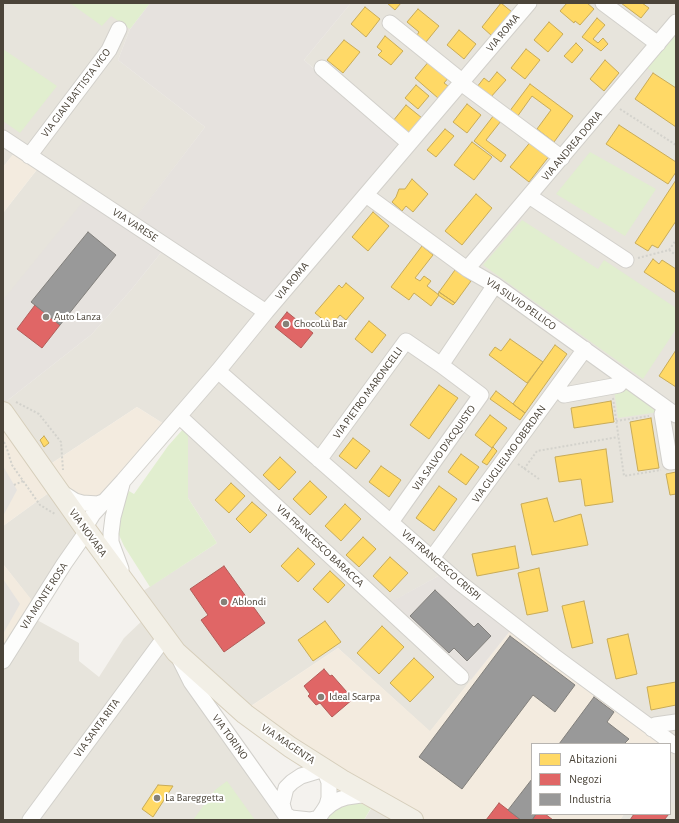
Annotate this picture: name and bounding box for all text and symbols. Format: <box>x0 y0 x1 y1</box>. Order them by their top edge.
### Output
street label: VIA ROMA <box>483 11 523 55</box>
street label: VIA GIAN BATTISTA VICO <box>38 46 114 140</box>
street label: VIA ANDREA DORIA <box>539 108 605 184</box>
street label: VIA VARESE <box>110 205 160 245</box>
street label: VIA ROMA <box>272 259 312 303</box>
street label: VIA SILVIO PELLICO <box>483 275 559 333</box>
place label: Auto Lanza <box>54 310 101 324</box>
marker: Auto Lanza <box>41 312 51 322</box>
place label: ChocoLù Bar <box>294 317 347 331</box>
marker: ChocoLù Bar <box>281 319 291 329</box>
street label: VIA PIETRO MARONCELLI <box>330 345 406 441</box>
street label: VIA SALVO D'ACQUISTO <box>409 403 479 493</box>
street label: VIA GUGLIELMO OBERDAN <box>469 403 549 505</box>
street label: VIA FRANCESCO BARACCA <box>273 502 367 590</box>
street label: VIA NOVARA <box>66 506 110 560</box>
street label: VIA FRANCESCO CRISPI <box>398 527 484 603</box>
street label: VIA MONTE ROSA <box>17 560 71 632</box>
place label: Ablondi <box>232 595 266 609</box>
marker: Ablondi <box>219 597 229 607</box>
place label: Ideal Scarpa <box>329 690 380 704</box>
marker: Ideal Scarpa <box>316 692 326 702</box>
street label: VIA SANTA RITA <box>71 696 123 760</box>
street label: VIA TORINO <box>209 712 251 762</box>
street label: VIA MAGENTA <box>258 721 318 767</box>
legend <box>531 743 671 815</box>
text: Abitazioni <box>569 753 617 765</box>
text: Negozi <box>569 773 602 785</box>
place label: La Bareggetta <box>165 791 224 805</box>
marker: La Bareggetta <box>152 793 162 803</box>
text: Industria <box>569 793 611 805</box>

